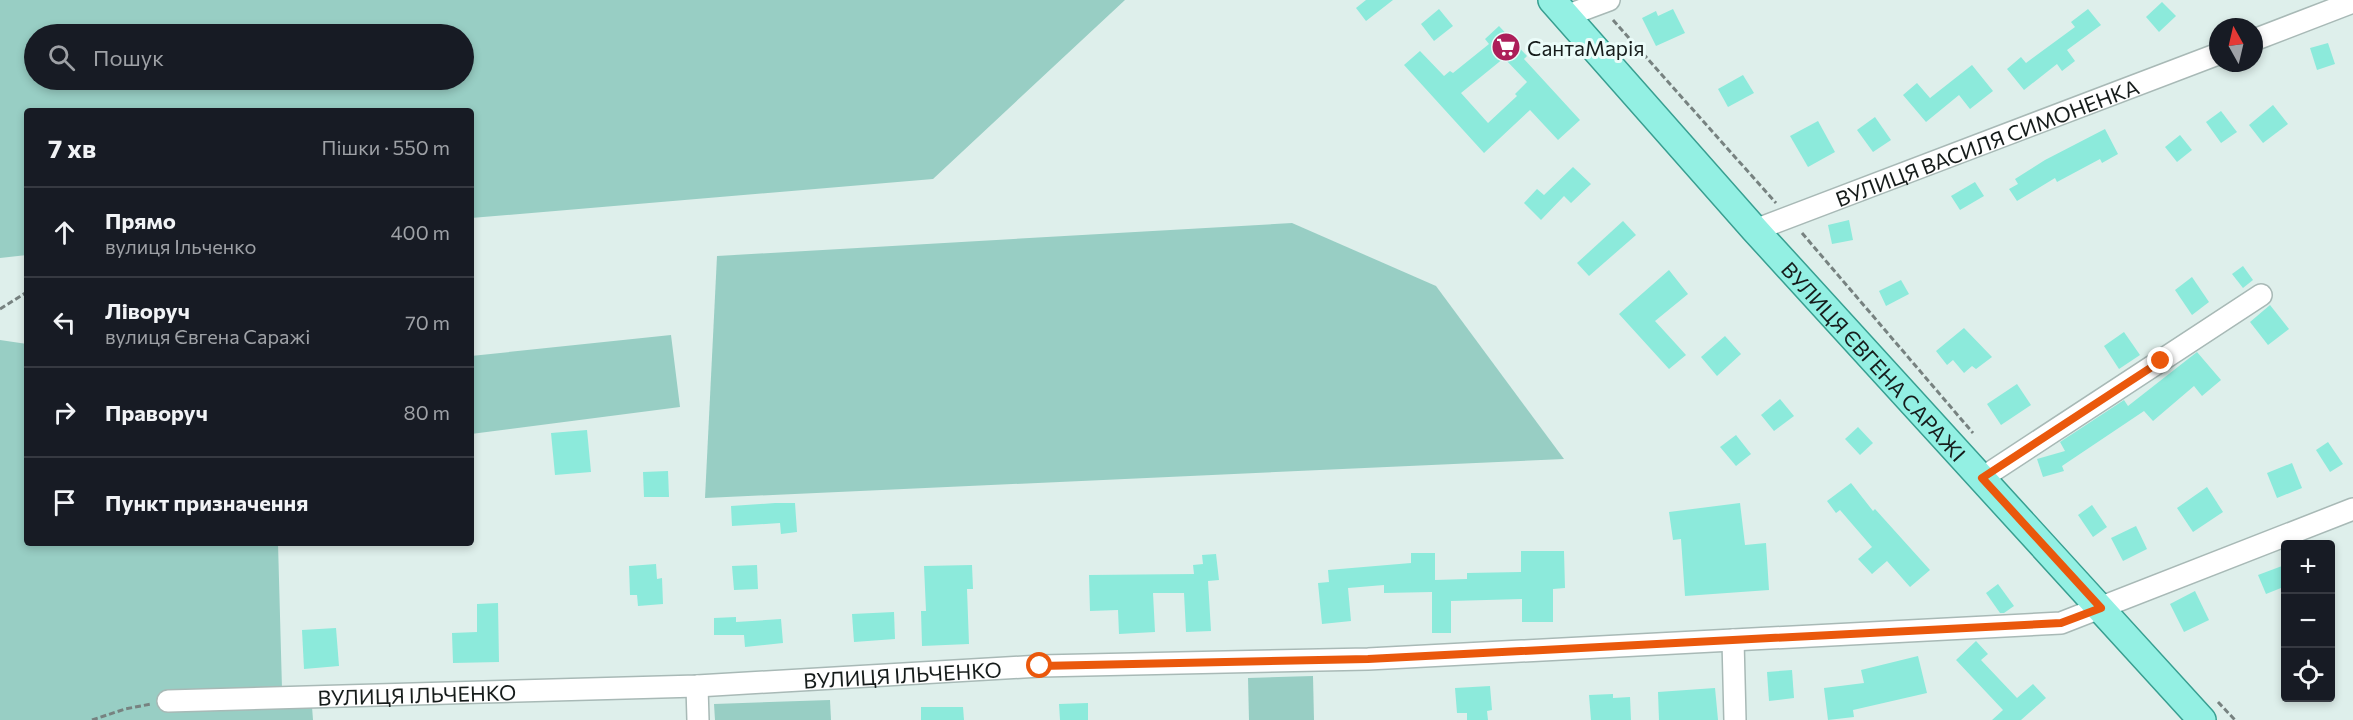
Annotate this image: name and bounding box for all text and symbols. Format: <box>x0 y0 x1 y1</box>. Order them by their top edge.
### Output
north arrow <box>2209 18 2263 72</box>
search box <box>24 24 474 90</box>
supermarket icon: СантаМарія <box>1490 31 1522 63</box>
place label: СантаМарія <box>1527 35 1645 60</box>
icon: search <box>45 41 78 74</box>
text: Пошук <box>93 44 164 71</box>
street label: ВУЛИЦЯ ВАСИЛЯ СИМОНЕНКА <box>1832 73 2142 211</box>
text: 7 хв <box>48 132 96 163</box>
text: Пішки · 550 m <box>321 135 450 159</box>
text: Прямо <box>105 207 176 234</box>
icon: ahead <box>48 216 81 249</box>
text: 400 m <box>391 220 450 244</box>
text: вулиця Ільченко <box>105 234 256 258</box>
street label: ВУЛИЦЯ ЄВГЕНА САРАЖІ <box>1777 256 1972 466</box>
text: Ліворуч <box>105 297 190 324</box>
icon: left <box>48 306 81 339</box>
text: 70 m <box>405 310 450 334</box>
text: вулиця Євгена Саражі <box>105 324 310 348</box>
route end <box>2147 347 2173 373</box>
icon: right <box>48 396 81 429</box>
text: Праворуч <box>105 399 208 426</box>
text: 80 m <box>404 400 450 424</box>
icon: arrive <box>48 486 81 519</box>
text: Пункт призначення <box>105 489 308 516</box>
map controls <box>2281 540 2335 702</box>
button: + <box>2281 540 2335 594</box>
button: − <box>2281 594 2335 648</box>
button: locate <box>2281 648 2335 702</box>
route start <box>1026 652 1052 678</box>
street label: ВУЛИЦЯ ІЛЬЧЕНКО <box>802 656 1002 692</box>
street label: ВУЛИЦЯ ІЛЬЧЕНКО <box>317 679 517 709</box>

